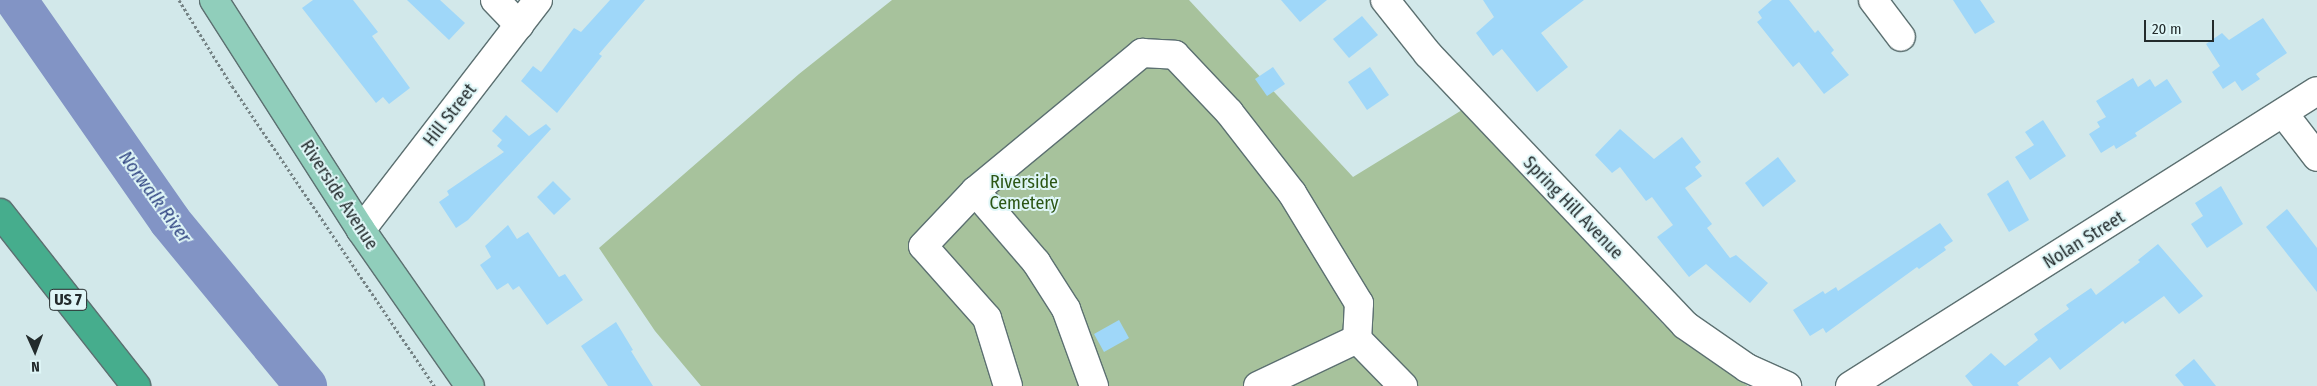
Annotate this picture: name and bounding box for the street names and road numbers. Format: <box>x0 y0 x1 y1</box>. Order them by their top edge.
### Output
street label: Hill Street <box>419 79 481 151</box>
street label: Riverside Avenue <box>296 136 382 254</box>
street label: Spring Hill Avenue <box>1518 152 1628 264</box>
street label: Nolan Street <box>2039 207 2129 273</box>
road number: US 7 <box>48 286 88 314</box>

